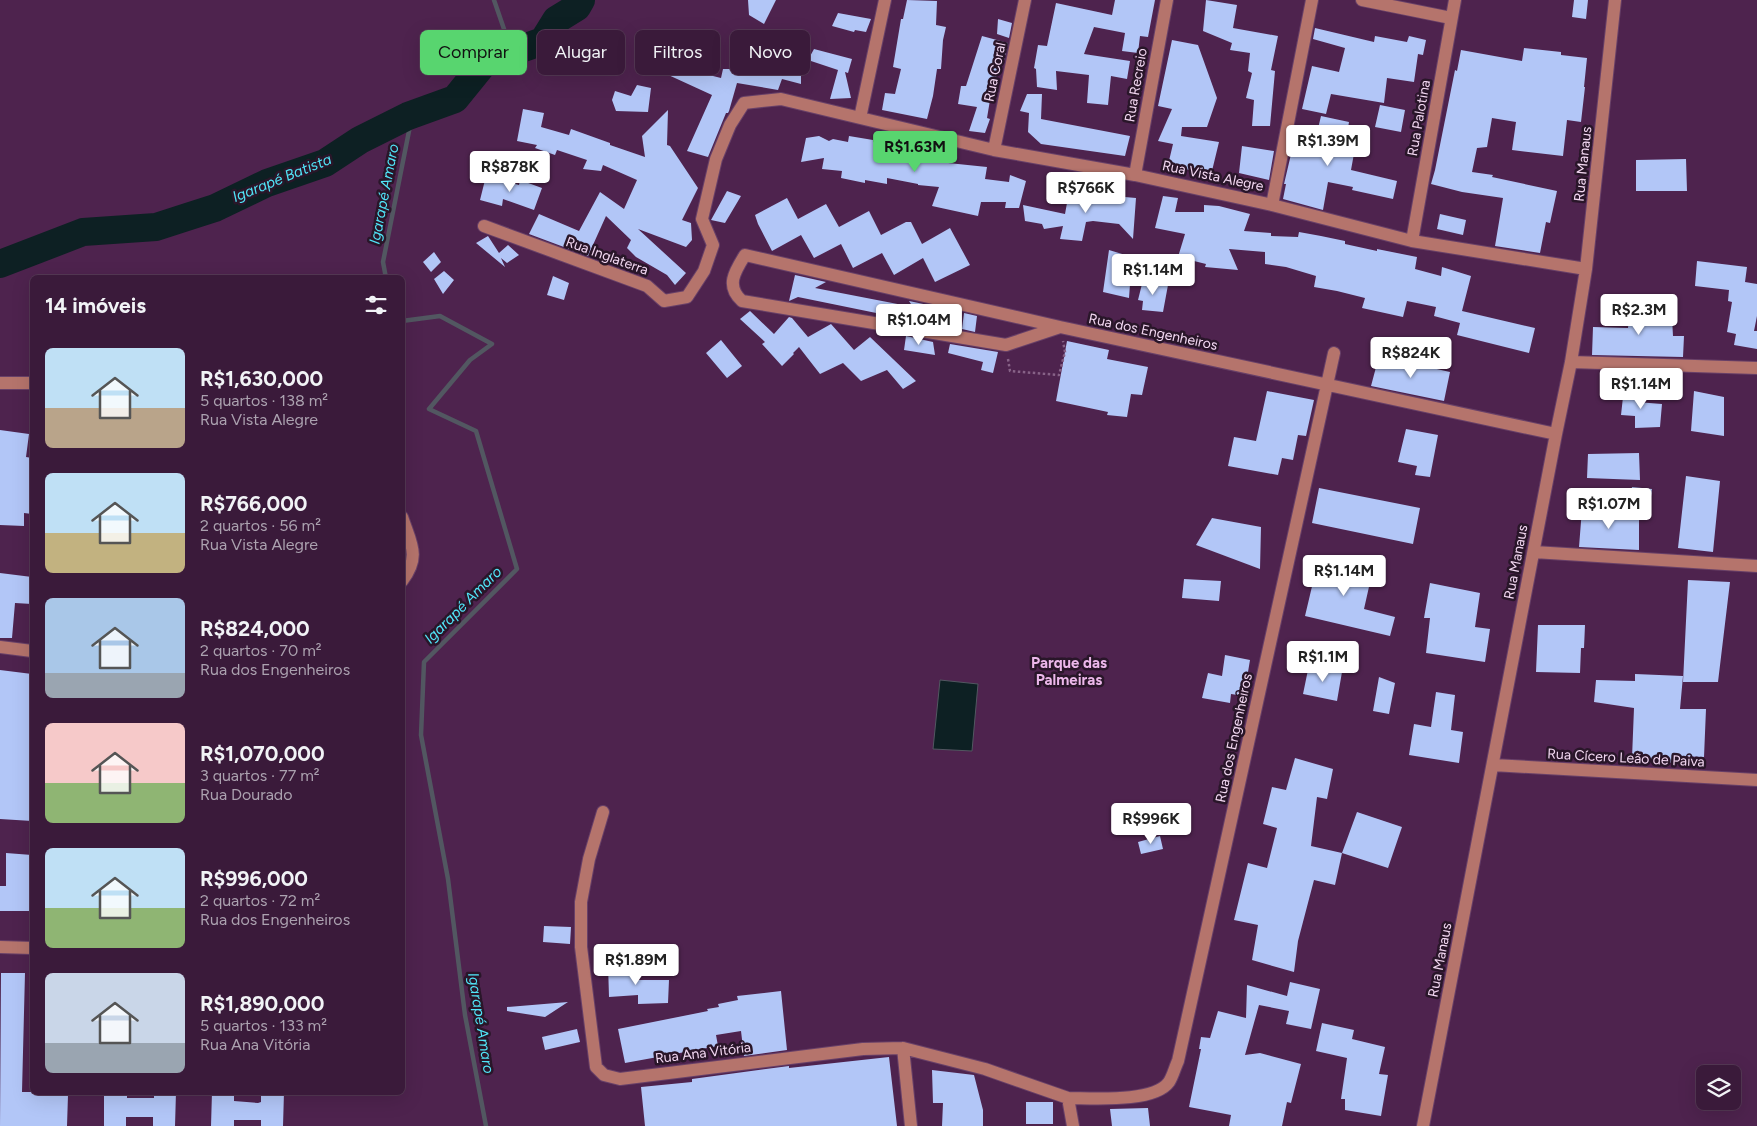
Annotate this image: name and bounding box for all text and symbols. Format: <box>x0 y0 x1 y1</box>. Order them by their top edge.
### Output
chip: Comprar <box>420 30 527 75</box>
chip: Alugar <box>537 30 625 75</box>
chip: Filtros <box>635 30 720 75</box>
chip: Novo <box>730 30 810 75</box>
street label: Rua Coral <box>980 41 1010 103</box>
street label: Rua Recreio <box>1121 47 1151 123</box>
street label: Rua Palotina <box>1404 79 1434 157</box>
pin: R$1.39M <box>1282 124 1374 167</box>
street label: Rua Manaus <box>1571 126 1595 202</box>
pin: R$1.63M <box>869 130 961 173</box>
text: R$1.39M <box>1297 131 1359 150</box>
text: R$1.63M <box>884 137 946 156</box>
water label: Igarapé Amaro <box>365 142 403 246</box>
water label: Igarapé Batista <box>230 150 334 206</box>
pin: R$878K <box>469 150 551 193</box>
text: R$878K <box>481 157 539 176</box>
street label: Rua Vista Alegre <box>1161 157 1266 195</box>
pin: R$766K <box>1045 172 1127 214</box>
text: R$766K <box>1057 178 1115 197</box>
street label: Rua Inglaterra <box>563 233 651 279</box>
pin: R$1.14M <box>1107 254 1199 296</box>
text: R$1.14M <box>1123 260 1183 279</box>
icon: filters <box>362 291 390 319</box>
text: 14 imóveis <box>45 293 146 318</box>
pin: R$2.3M <box>1598 294 1680 336</box>
text: R$2.3M <box>1611 300 1667 319</box>
pin: R$1.04M <box>873 304 965 346</box>
text: R$1.04M <box>887 310 951 329</box>
street label: Rua dos Engenheiros <box>1087 310 1219 354</box>
pin: R$824K <box>1370 336 1452 379</box>
text: R$824K <box>1381 343 1441 362</box>
text: R$1,630,000 <box>200 366 323 391</box>
icon: home <box>85 368 145 428</box>
pin: R$1.14M <box>1595 368 1687 410</box>
text: R$1.14M <box>1611 374 1671 393</box>
text: 5 quartos · 138 m² <box>200 391 328 410</box>
text: Rua Vista Alegre <box>200 410 318 429</box>
pin: R$1.07M <box>1563 488 1655 530</box>
text: R$766,000 <box>200 491 307 516</box>
icon: home <box>85 493 145 553</box>
text: R$1.07M <box>1578 494 1640 513</box>
text: 2 quartos · 56 m² <box>200 516 321 535</box>
street label: Rua Manaus <box>1500 523 1532 601</box>
text: Rua Vista Alegre <box>200 535 318 554</box>
pin: R$1.14M <box>1298 554 1390 597</box>
text: R$1.14M <box>1314 561 1374 580</box>
water label: Igarapé Amaro <box>421 562 506 647</box>
text: R$824,000 <box>200 616 310 641</box>
icon: home <box>85 618 145 678</box>
pin: R$1.1M <box>1282 640 1364 683</box>
text: 2 quartos · 70 m² <box>200 641 322 660</box>
text: R$1.1M <box>1298 647 1348 666</box>
district label: Parque das Palmeiras <box>1031 654 1107 689</box>
text: Rua dos Engenheiros <box>200 660 350 679</box>
street label: Rua dos Engenheiros <box>1212 672 1256 804</box>
text: R$1,070,000 <box>200 741 325 766</box>
icon: home <box>85 743 145 803</box>
street label: Rua Cícero Leão de Paiva <box>1547 745 1705 771</box>
text: 3 quartos · 77 m² <box>200 766 320 785</box>
text: Rua Dourado <box>200 785 293 804</box>
pin: R$996K <box>1110 802 1192 845</box>
text: R$996K <box>1122 809 1180 828</box>
text: R$996,000 <box>200 866 308 891</box>
icon: home <box>85 868 145 928</box>
text: 2 quartos · 72 m² <box>200 891 320 910</box>
text: Rua dos Engenheiros <box>200 910 350 929</box>
street label: Rua Manaus <box>1424 921 1456 999</box>
pin: R$1.89M <box>590 944 682 986</box>
text: R$1.89M <box>605 950 667 969</box>
water label: Igarapé Amaro <box>464 971 498 1075</box>
text: R$1,890,000 <box>200 991 324 1016</box>
icon: home <box>85 993 145 1053</box>
text: 5 quartos · 133 m² <box>200 1016 327 1035</box>
text: Rua Ana Vitória <box>200 1035 310 1054</box>
street label: Rua Ana Vitória <box>654 1039 752 1067</box>
map controls <box>1696 1065 1741 1110</box>
button: layers <box>1696 1065 1741 1110</box>

